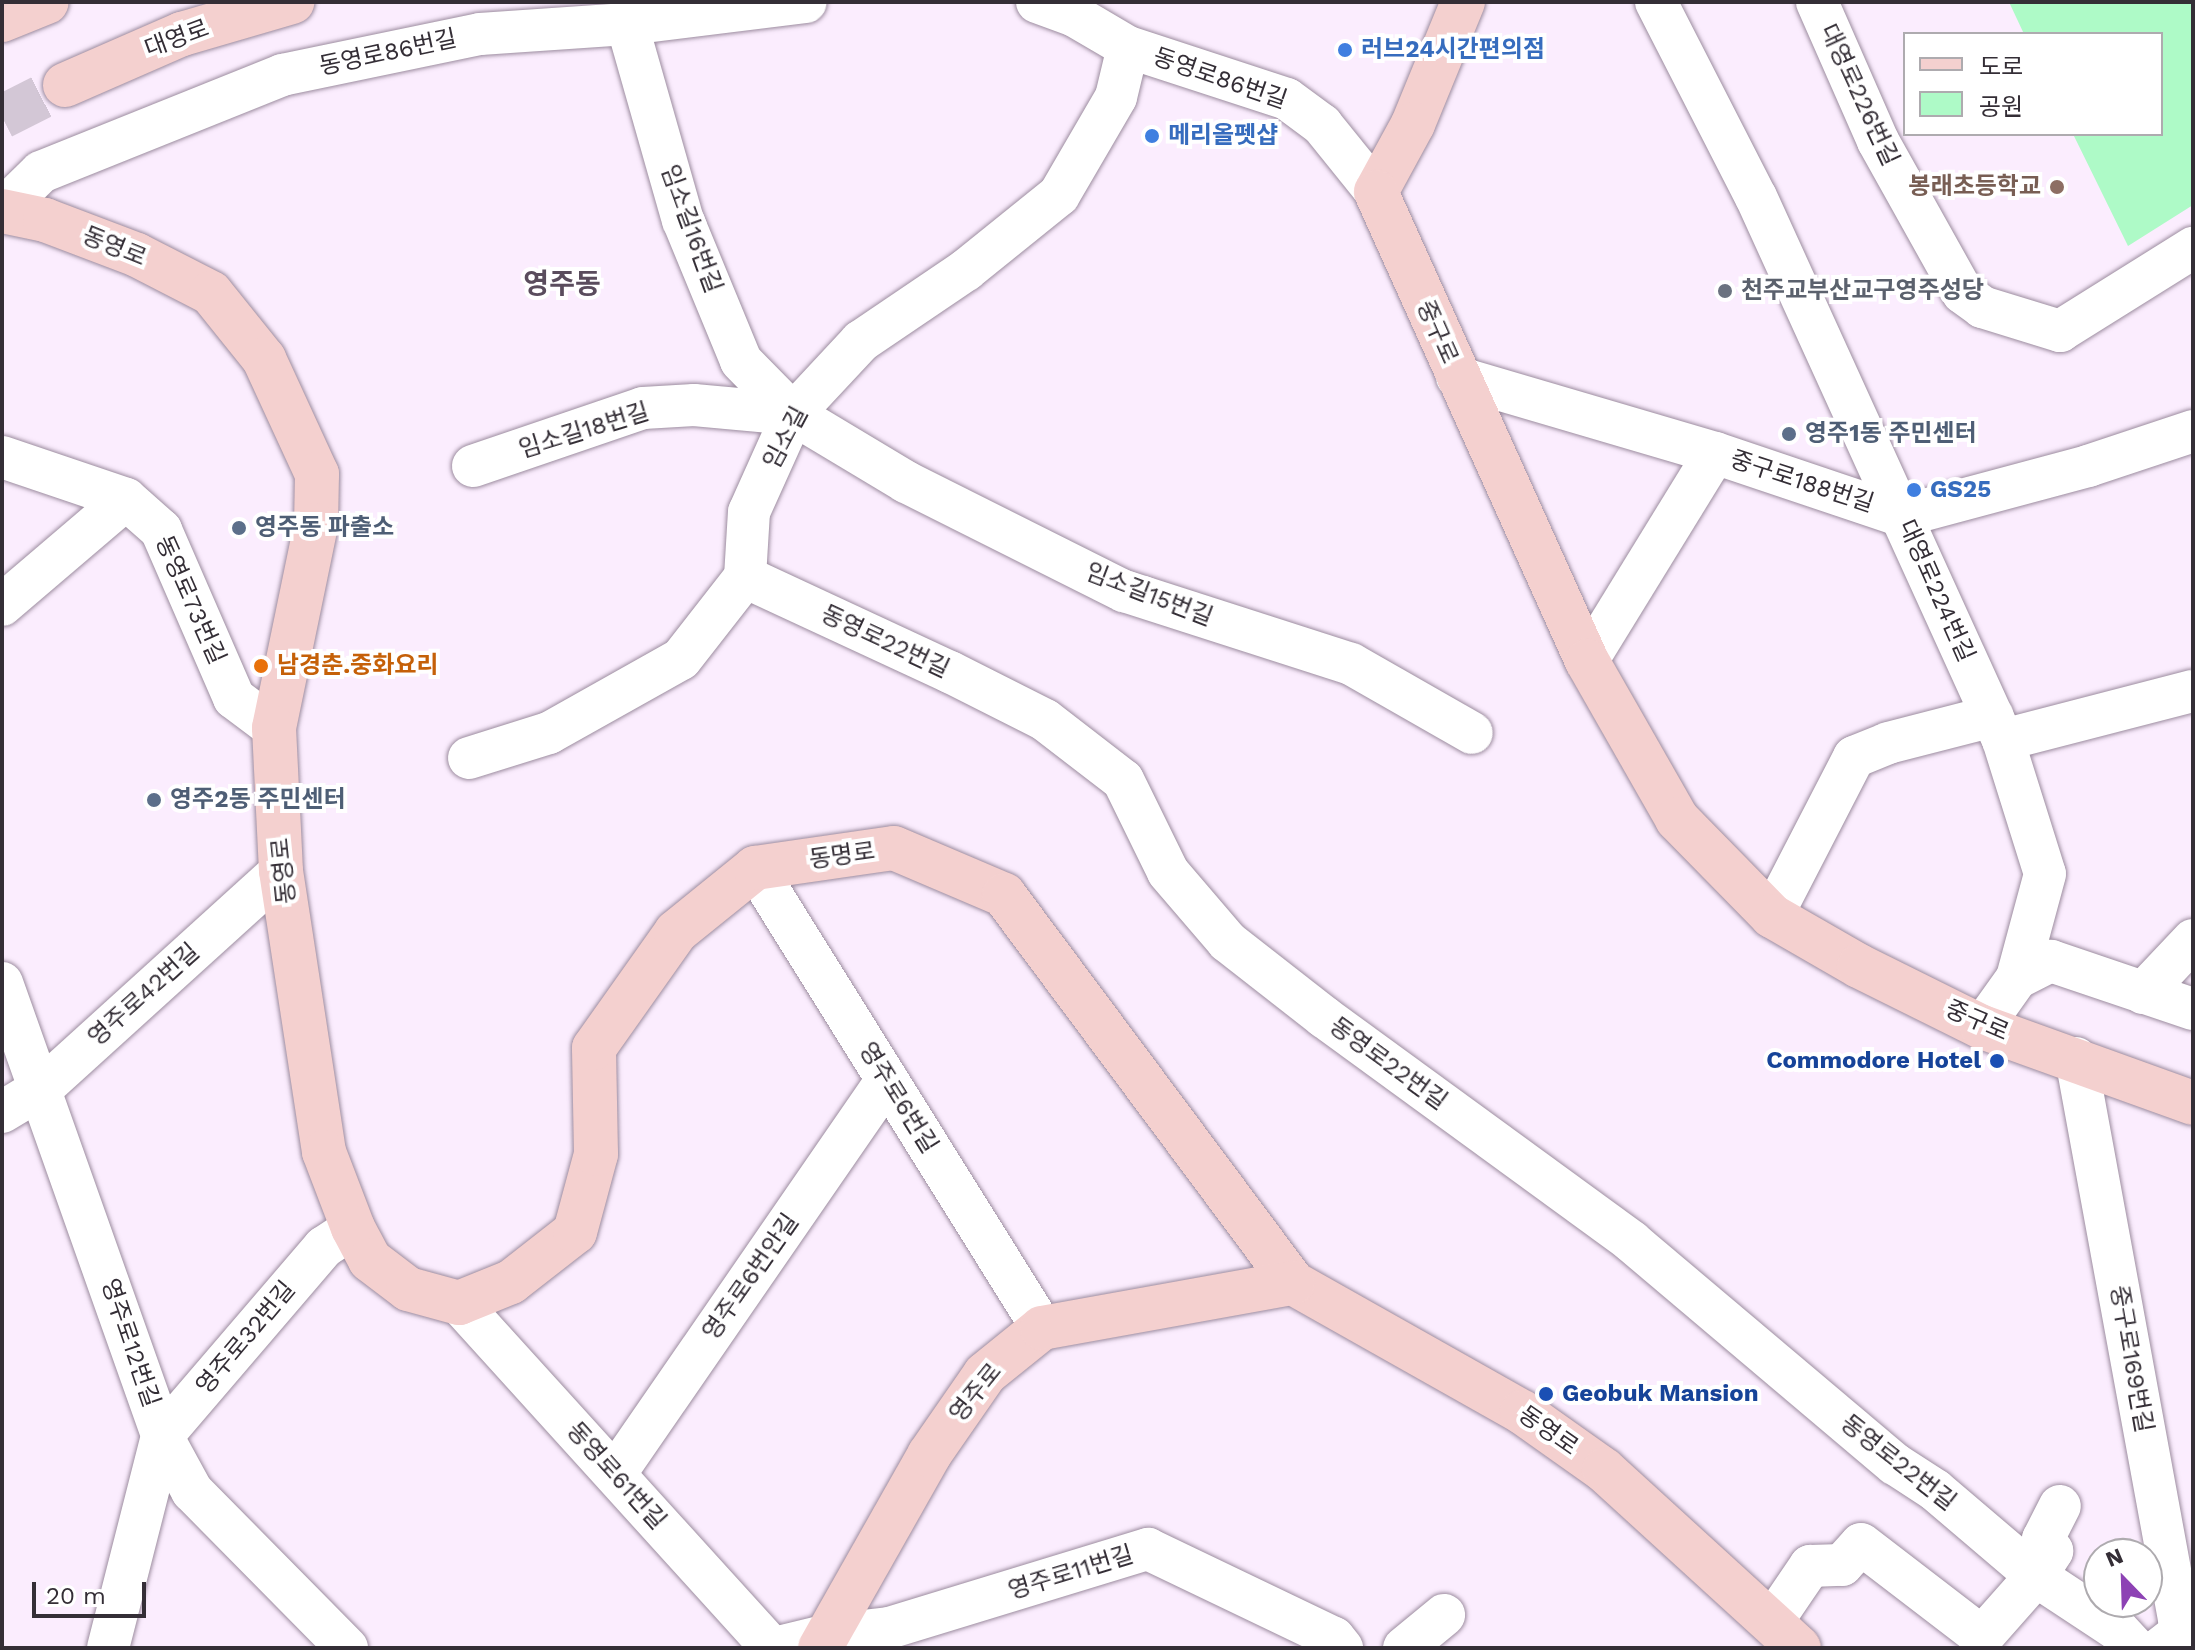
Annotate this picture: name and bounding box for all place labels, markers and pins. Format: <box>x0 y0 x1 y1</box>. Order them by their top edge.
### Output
place label: 러브24시간편의점 <box>1361 36 1545 64</box>
marker: 러브24시간편의점 <box>1336 41 1354 59</box>
place label: 메리올펫샵 <box>1168 122 1278 150</box>
marker: 메리올펫샵 <box>1143 127 1161 145</box>
place label: 봉래초등학교 <box>1909 173 2041 201</box>
marker: 봉래초등학교 <box>2048 178 2066 196</box>
place label: 천주교부산교구영주성당 <box>1741 277 1984 305</box>
marker: 천주교부산교구영주성당 <box>1716 282 1734 300</box>
place label: 영주1동 주민센터 <box>1805 420 1977 448</box>
marker: 영주1동 주민센터 <box>1780 425 1798 443</box>
place label: GS25 <box>1930 476 1991 504</box>
marker: GS25 <box>1905 481 1923 499</box>
place label: 영주동 파출소 <box>255 514 394 542</box>
marker: 영주동 파출소 <box>230 519 248 537</box>
place label: 남경춘.중화요리 <box>277 652 439 680</box>
marker: 남경춘.중화요리 <box>252 657 270 675</box>
place label: 영주2동 주민센터 <box>170 786 346 814</box>
marker: 영주2동 주민센터 <box>145 791 163 809</box>
place label: Commodore Hotel <box>1766 1047 1981 1075</box>
marker: Commodore Hotel <box>1988 1052 2006 1070</box>
place label: Geobuk Mansion <box>1562 1380 1759 1408</box>
marker: Geobuk Mansion <box>1537 1385 1555 1403</box>

